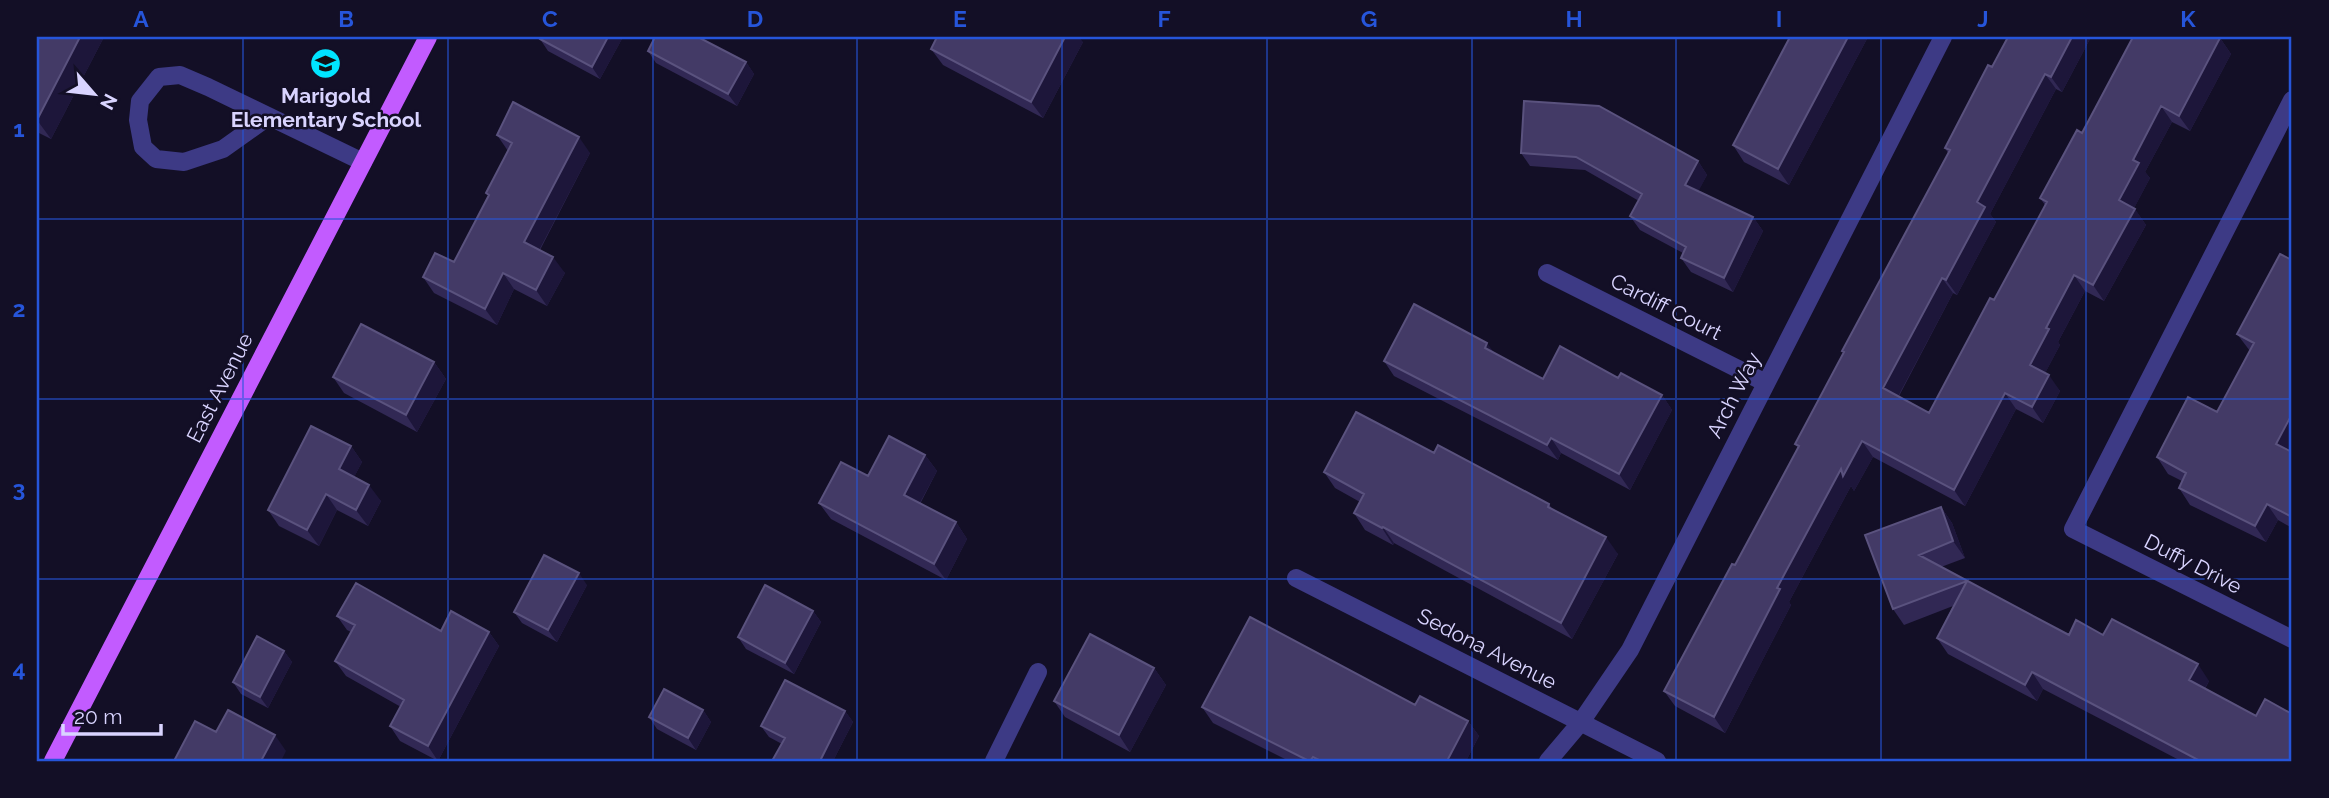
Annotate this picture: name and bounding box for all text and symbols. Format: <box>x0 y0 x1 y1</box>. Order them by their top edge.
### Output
text: A <box>133 5 149 32</box>
text: B <box>338 5 354 32</box>
text: C <box>542 5 558 32</box>
text: D <box>747 5 763 32</box>
text: E <box>953 5 967 32</box>
text: F <box>1157 5 1171 32</box>
text: G <box>1361 5 1377 32</box>
text: H <box>1565 5 1583 32</box>
text: I <box>1776 5 1782 32</box>
text: J <box>1977 5 1989 32</box>
text: K <box>2180 5 2196 32</box>
school or university icon: Marigold Elementary School <box>309 47 343 81</box>
north arrow <box>60 60 130 130</box>
place label: Marigold Elementary School <box>231 83 422 132</box>
text: N <box>96 90 122 114</box>
text: 1 <box>13 115 25 142</box>
street label: Cardiff Court <box>1606 268 1726 345</box>
text: 2 <box>13 295 25 322</box>
street label: East Avenue <box>181 329 258 447</box>
street label: Arch Way <box>1701 348 1766 442</box>
text: 3 <box>13 475 25 502</box>
street label: Duffy Drive <box>2140 528 2246 599</box>
street label: Sedona Avenue <box>1414 603 1561 694</box>
text: 4 <box>12 655 26 682</box>
scale bar <box>63 693 161 737</box>
text: 20 m <box>74 704 122 729</box>

